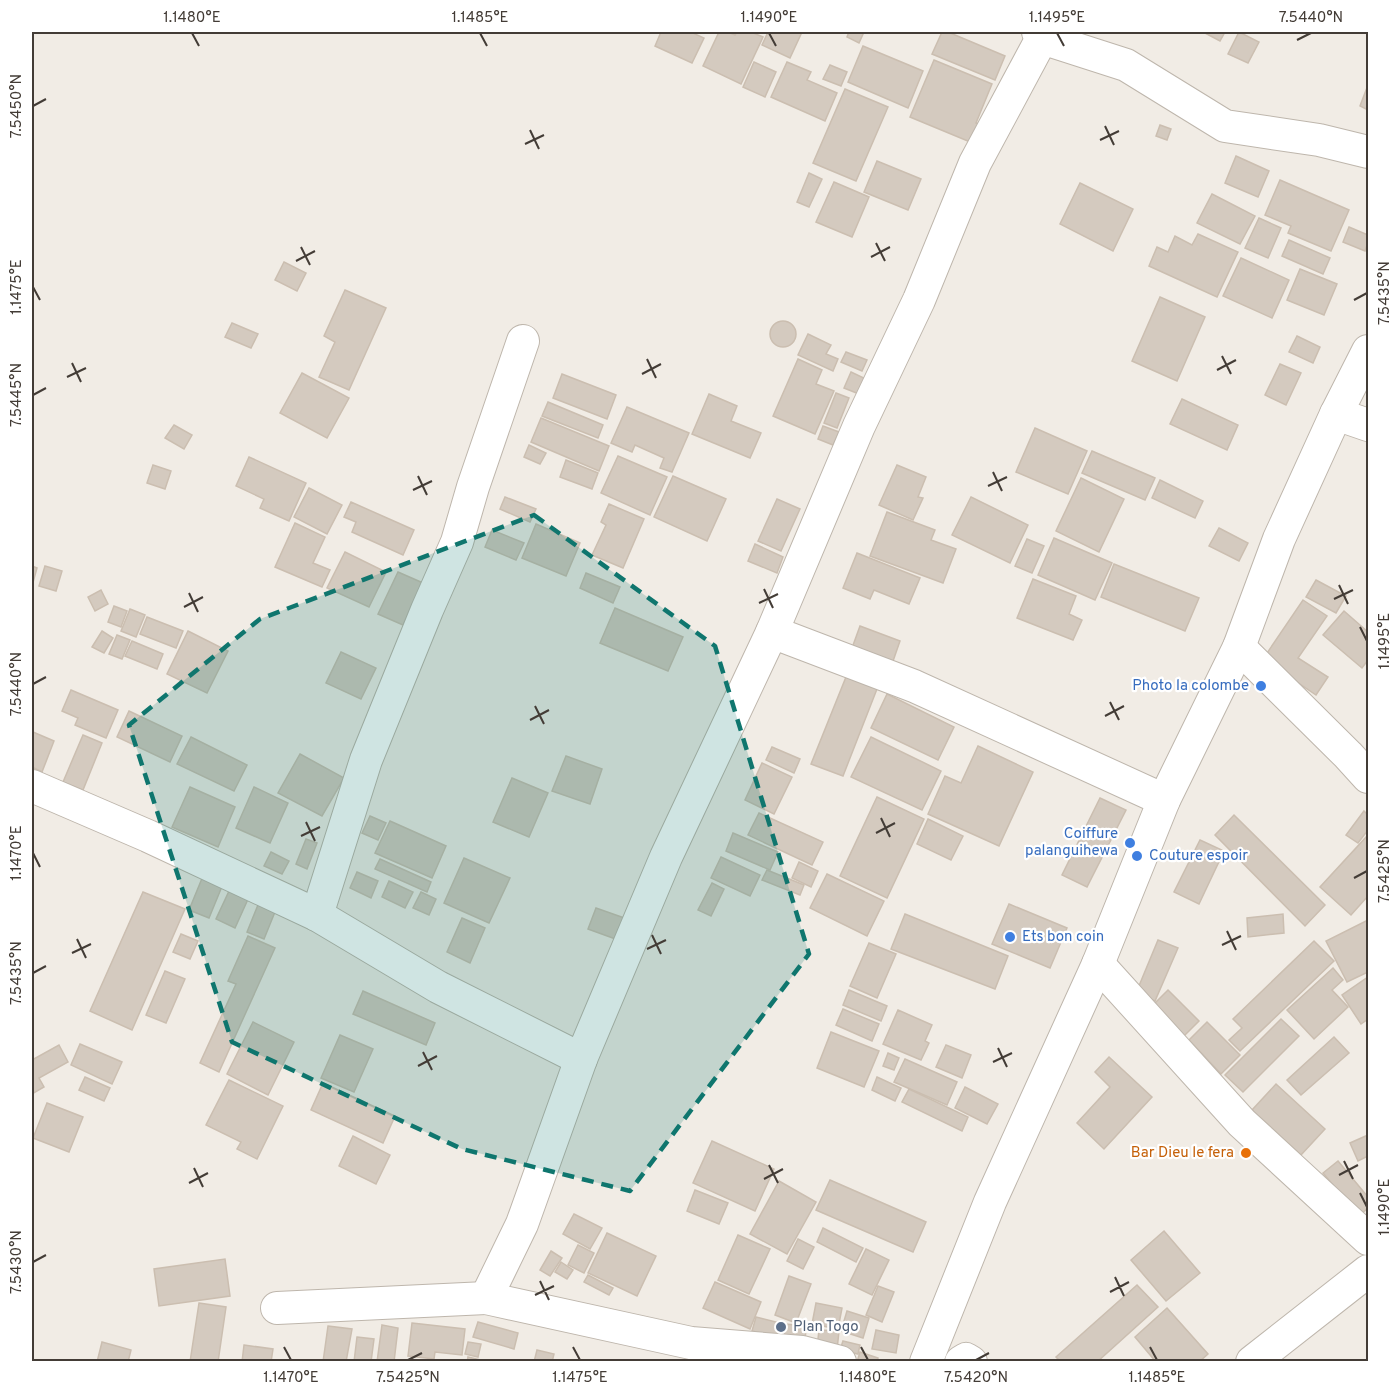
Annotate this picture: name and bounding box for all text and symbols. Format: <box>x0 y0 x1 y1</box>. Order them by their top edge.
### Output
text: 1.1480°E <box>163 9 221 28</box>
text: 1.1485°E <box>451 9 509 28</box>
text: 1.1490°E <box>741 9 797 28</box>
text: 1.1495°E <box>1029 9 1085 28</box>
text: 7.5440°N <box>1279 9 1343 28</box>
text: 7.5450°N <box>8 74 27 138</box>
text: 1.1475°E <box>8 259 27 315</box>
text: 7.5435°N <box>1376 261 1395 325</box>
text: 7.5445°N <box>8 363 27 427</box>
text: 1.1495°E <box>1376 613 1395 669</box>
text: 7.5440°N <box>8 652 27 716</box>
place label: Photo la colombe <box>1132 677 1249 696</box>
marker: Photo la colombe <box>1254 679 1268 693</box>
text: 1.1470°E <box>8 825 27 881</box>
place label: Coiffure palanguihewa <box>1025 825 1118 861</box>
marker: Coiffure palanguihewa <box>1123 836 1137 850</box>
text: 7.5425°N <box>1376 839 1395 903</box>
place label: Couture espoir <box>1149 847 1248 866</box>
marker: Couture espoir <box>1130 849 1144 863</box>
place label: Ets bon coin <box>1022 928 1104 947</box>
marker: Ets bon coin <box>1003 930 1017 944</box>
text: 7.5435°N <box>8 941 27 1005</box>
place label: Bar Dieu le fera <box>1131 1144 1234 1163</box>
marker: Bar Dieu le fera <box>1239 1146 1253 1160</box>
text: 1.1490°E <box>1376 1179 1395 1235</box>
text: 7.5430°N <box>8 1230 27 1294</box>
place label: Plan Togo <box>793 1318 859 1337</box>
marker: Plan Togo <box>774 1320 788 1334</box>
text: 1.1470°E <box>263 1369 319 1388</box>
text: 7.5425°N <box>376 1369 440 1388</box>
text: 1.1475°E <box>552 1369 608 1388</box>
text: 1.1480°E <box>839 1369 897 1388</box>
text: 7.5420°N <box>944 1369 1008 1388</box>
text: 1.1485°E <box>1128 1369 1186 1388</box>

